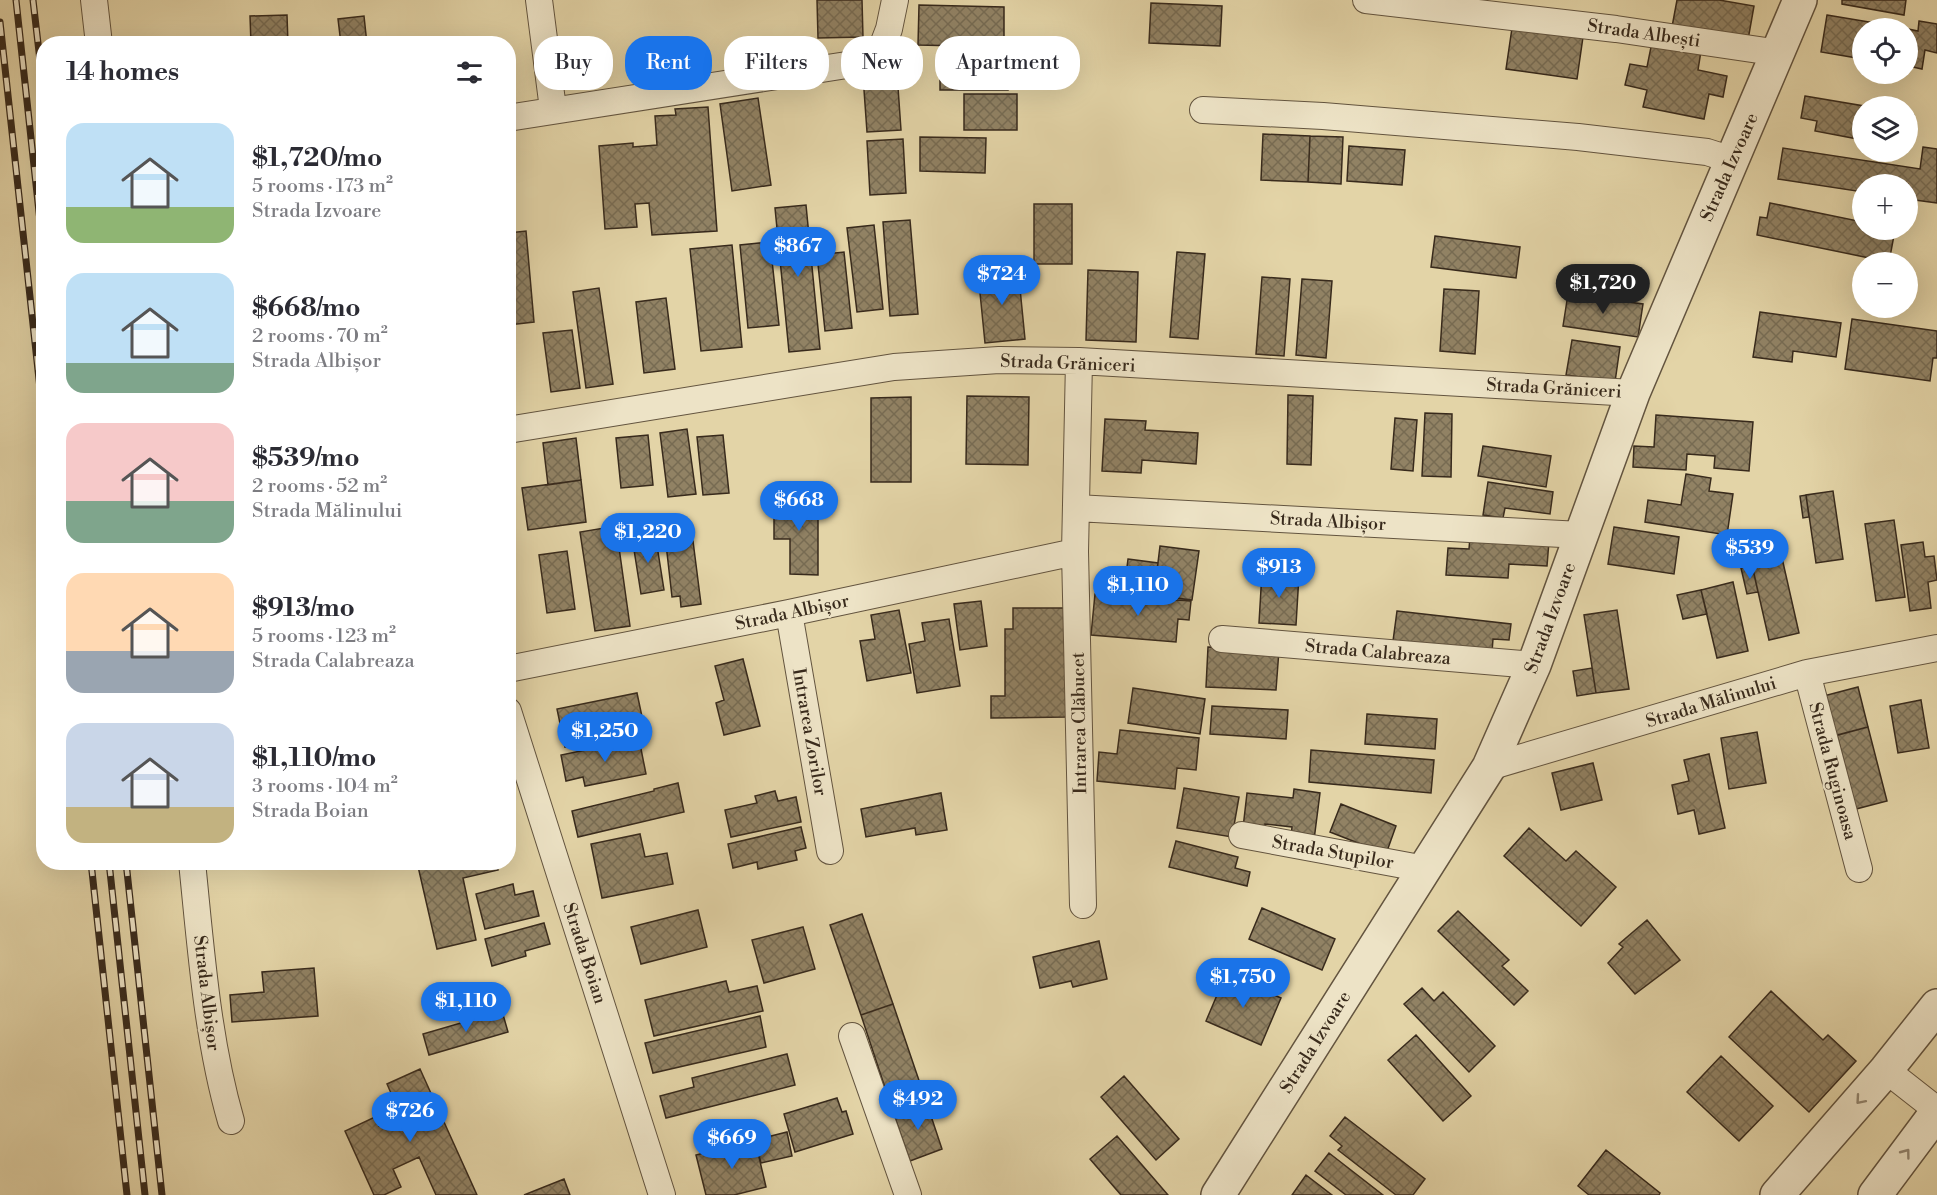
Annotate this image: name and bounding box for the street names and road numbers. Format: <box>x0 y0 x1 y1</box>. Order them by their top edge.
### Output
street label: Strada Albești <box>1586 14 1702 53</box>
street label: Strada Izvoare <box>1695 109 1764 225</box>
street label: Strada Grăniceri <box>1000 350 1136 377</box>
street label: Strada Grăniceri <box>1486 373 1622 404</box>
street label: Strada Albișor <box>1269 507 1387 536</box>
street label: Strada Izvoare <box>1520 560 1581 677</box>
street label: Strada Albișor <box>733 589 852 636</box>
street label: Strada Calabreaza <box>1304 635 1453 670</box>
street label: Intrarea Clăbucet <box>1067 651 1092 794</box>
street label: Intrarea Zorilor <box>787 666 832 798</box>
street label: Strada Mălinului <box>1643 672 1779 733</box>
street label: Strada Ruginoasa <box>1803 700 1862 843</box>
street label: Strada Stupilor <box>1270 830 1396 875</box>
street label: Strada Boian <box>557 900 612 1007</box>
street label: Strada Albișor <box>188 934 225 1052</box>
street label: Strada Izvoare <box>1275 987 1356 1098</box>

